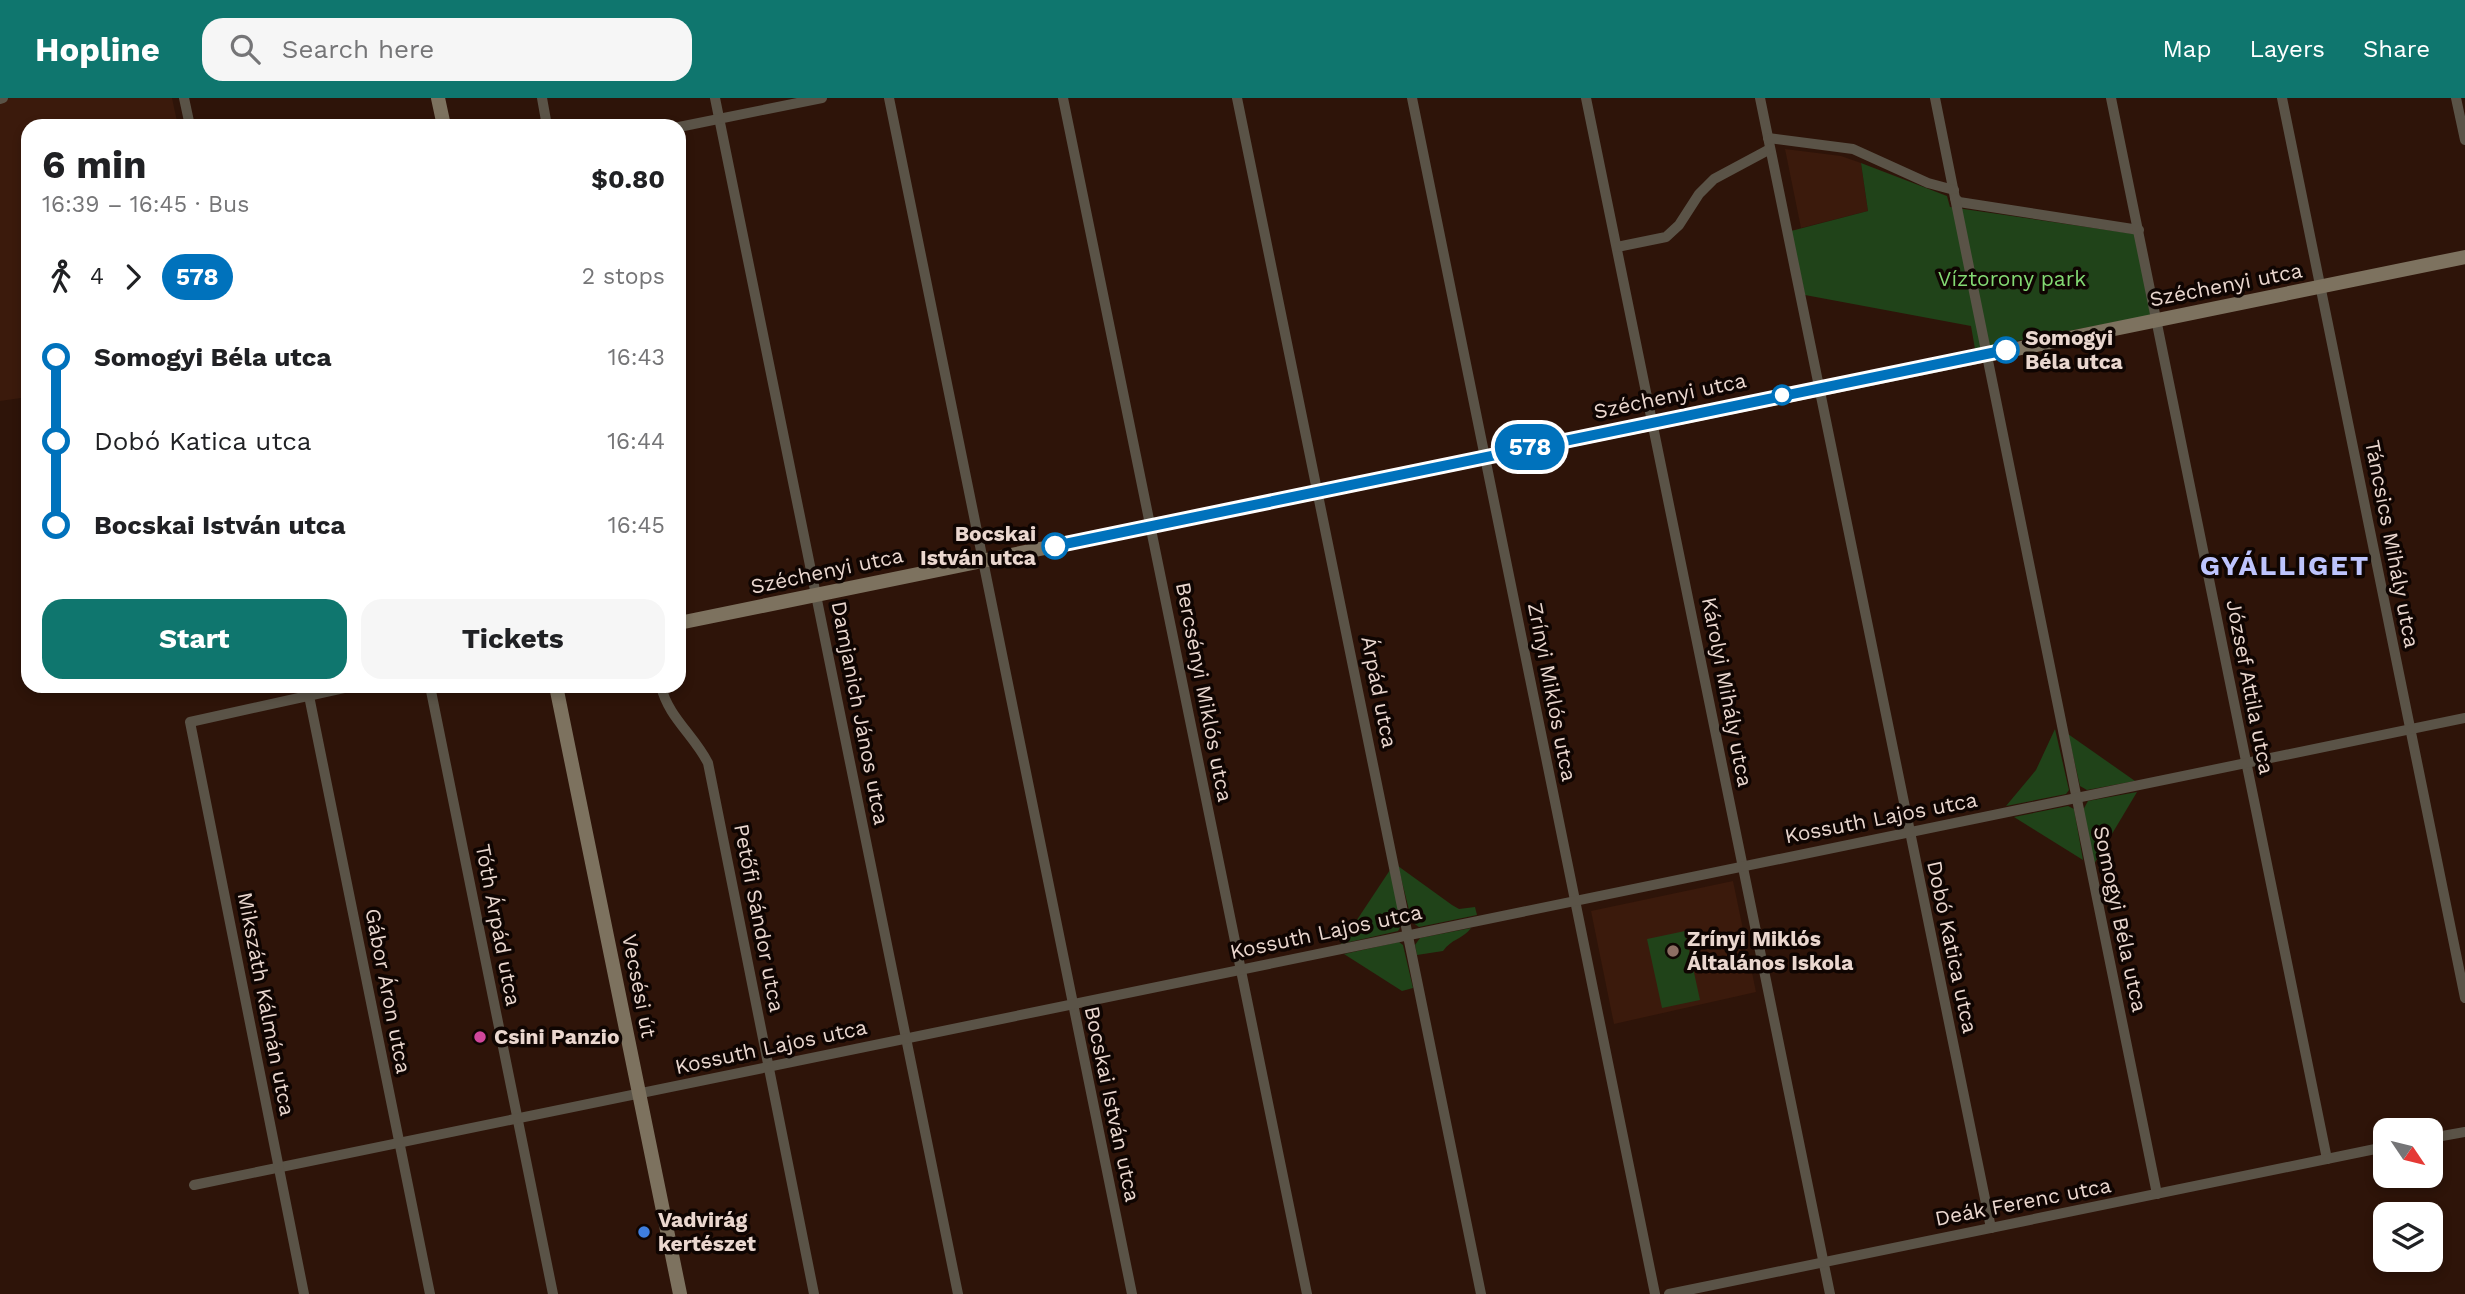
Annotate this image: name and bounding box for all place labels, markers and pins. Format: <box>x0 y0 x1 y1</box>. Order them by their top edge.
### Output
place label: Somogyi Béla utca <box>2025 325 2124 374</box>
marker: Somogyi Béla utca <box>1993 337 2019 363</box>
unlabelled marker <box>1772 385 1792 405</box>
place label: Bocskai István utca <box>920 521 1037 570</box>
marker: Bocskai István utca <box>1042 533 1068 559</box>
place label: Zrínyi Miklós Általános Iskola <box>1687 926 1854 975</box>
marker: Zrínyi Miklós Általános Iskola <box>1665 943 1681 959</box>
place label: Csini Panzio <box>494 1024 619 1049</box>
marker: Csini Panzio <box>472 1029 488 1045</box>
place label: Vadvirág kertészet <box>658 1207 756 1256</box>
marker: Vadvirág kertészet <box>636 1224 652 1240</box>

